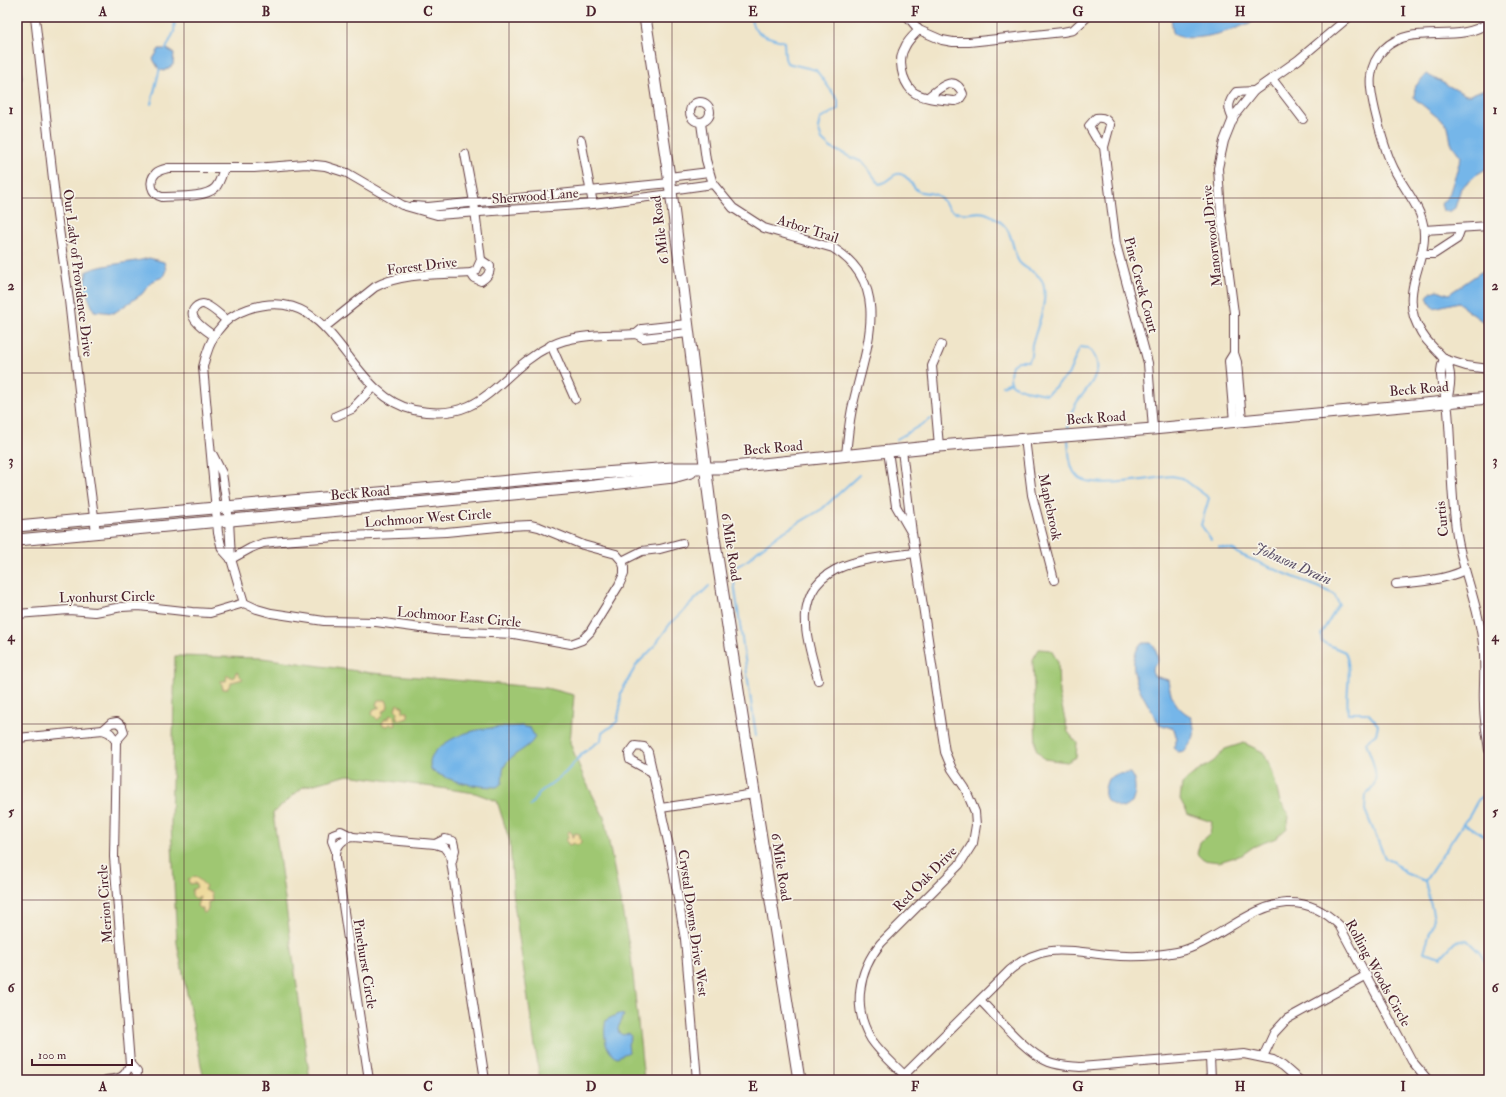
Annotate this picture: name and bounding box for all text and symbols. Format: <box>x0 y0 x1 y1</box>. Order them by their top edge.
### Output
text: A <box>98 4 108 20</box>
text: B <box>262 4 270 20</box>
text: C <box>423 4 433 20</box>
text: D <box>586 4 597 20</box>
text: E <box>748 4 758 20</box>
text: F <box>911 4 920 20</box>
text: G <box>1073 4 1084 20</box>
text: H <box>1235 4 1246 20</box>
text: I <box>1400 4 1406 20</box>
text: 1 <box>9 102 14 118</box>
text: 1 <box>1493 102 1498 118</box>
street label: Sherwood Lane <box>491 184 579 208</box>
street label: Manorwood Drive <box>1198 184 1226 288</box>
street label: Our Lady of Providence Drive <box>58 188 97 358</box>
street label: 6 Mile Road <box>647 195 673 265</box>
street label: Arbor Trail <box>774 211 841 247</box>
street label: Pine Creek Court <box>1120 235 1162 335</box>
street label: Forest Drive <box>386 253 458 279</box>
text: 2 <box>8 278 15 294</box>
text: 2 <box>1492 278 1499 294</box>
street label: Beck Road <box>1389 378 1450 400</box>
street label: Beck Road <box>1066 407 1126 429</box>
street label: Beck Road <box>743 437 804 459</box>
text: 3 <box>9 453 14 469</box>
text: 3 <box>1493 453 1498 469</box>
street label: Maplebrook <box>1034 472 1065 542</box>
street label: Beck Road <box>330 482 391 504</box>
street label: Curtis <box>1432 500 1452 538</box>
street label: Lochmoor West Circle <box>364 505 492 531</box>
street label: 6 Mile Road <box>717 512 745 582</box>
water label: Johnson Drain <box>1252 539 1334 589</box>
street label: Lyonhurst Circle <box>59 588 155 607</box>
street label: Lochmoor East Circle <box>396 603 522 631</box>
text: 4 <box>6 629 15 645</box>
text: 4 <box>1490 629 1499 645</box>
text: 5 <box>8 804 14 820</box>
text: 5 <box>1492 804 1498 820</box>
street label: 6 Mile Road <box>767 832 795 902</box>
street label: Red Oak Drive <box>890 843 961 915</box>
street label: Crystal Downs Drive West <box>673 849 712 998</box>
street label: Merion Circle <box>94 864 116 944</box>
street label: Rolling Woods Circle <box>1342 917 1415 1030</box>
street label: Pinehurst Circle <box>349 918 381 1010</box>
text: 6 <box>8 980 16 996</box>
text: 6 <box>1492 980 1500 996</box>
scale bar <box>32 1041 132 1067</box>
text: 100 m <box>38 1048 67 1063</box>
text: A <box>98 1079 108 1095</box>
text: B <box>262 1079 270 1095</box>
text: C <box>423 1079 433 1095</box>
text: D <box>586 1079 597 1095</box>
text: E <box>748 1079 758 1095</box>
text: F <box>911 1079 920 1095</box>
text: G <box>1073 1079 1084 1095</box>
text: H <box>1235 1079 1246 1095</box>
text: I <box>1400 1079 1406 1095</box>

